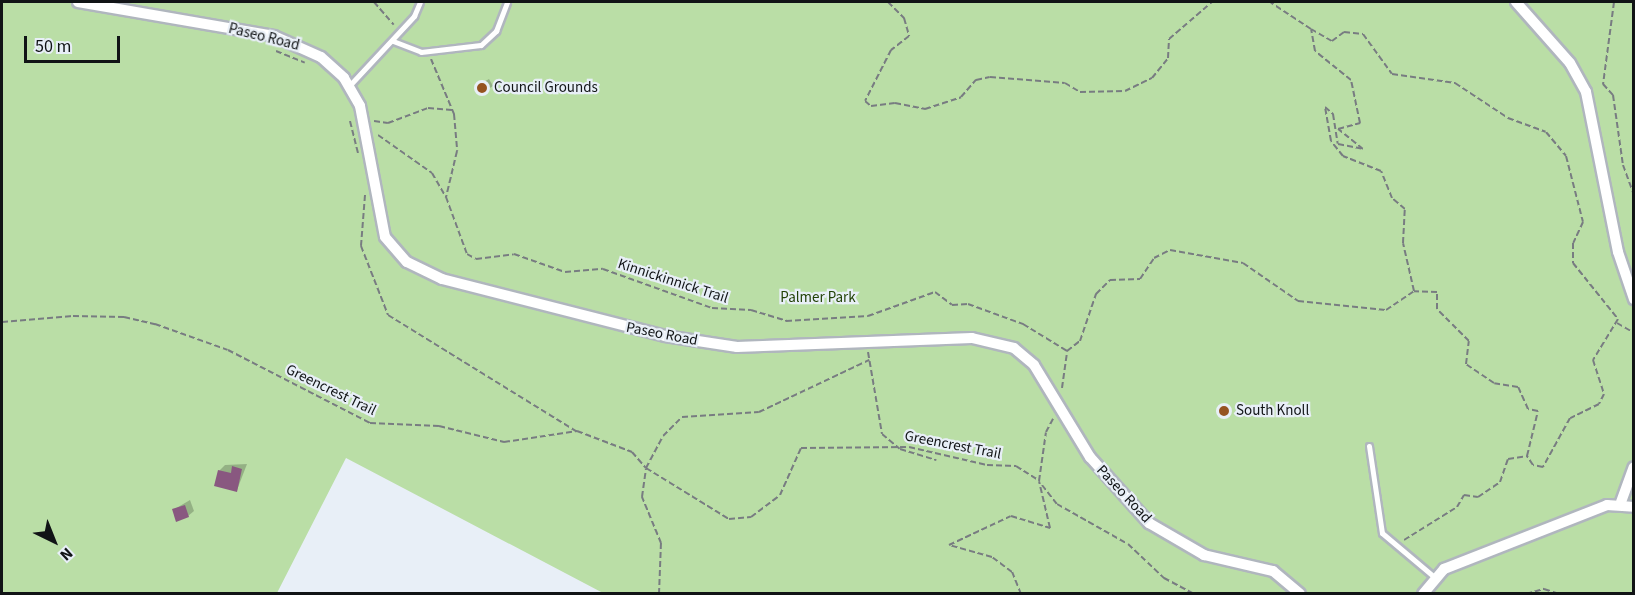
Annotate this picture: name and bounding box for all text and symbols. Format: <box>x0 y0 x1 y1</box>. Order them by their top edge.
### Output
street label: Paseo Road <box>227 20 301 54</box>
scale bar <box>27 24 123 62</box>
text: 50 m <box>35 34 71 59</box>
place label: Council Grounds <box>494 79 598 97</box>
marker: Council Grounds <box>475 81 489 95</box>
street label: Kinnickinnick Trail <box>616 255 730 307</box>
park label: Palmer Park <box>780 289 856 307</box>
street label: Paseo Road <box>625 318 699 350</box>
street label: Greencrest Trail <box>283 360 379 420</box>
place label: South Knoll <box>1236 402 1309 420</box>
marker: South Knoll <box>1217 404 1231 418</box>
street label: Greencrest Trail <box>903 427 1003 463</box>
street label: Paseo Road <box>1093 461 1155 527</box>
north arrow <box>24 511 84 571</box>
text: N <box>55 542 78 566</box>

